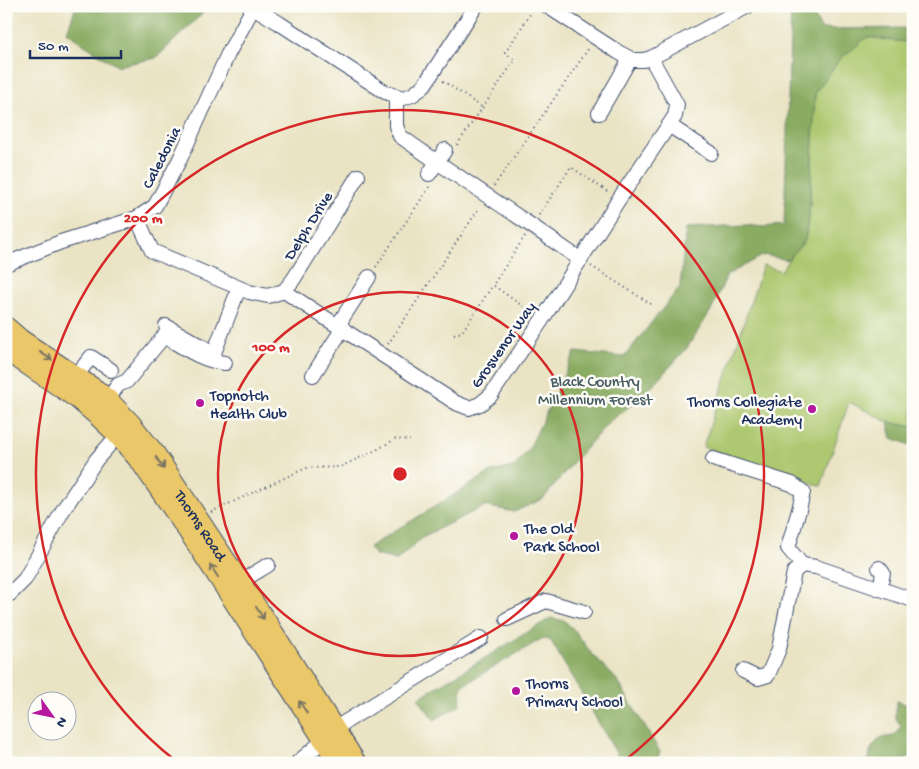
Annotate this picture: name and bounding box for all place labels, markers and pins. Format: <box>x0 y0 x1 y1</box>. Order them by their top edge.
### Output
place label: Topnotch Health Club <box>209 388 287 425</box>
place label: Thorns Collegiate Academy <box>686 394 803 431</box>
marker: Topnotch Health Club <box>194 397 206 409</box>
marker: Thorns Collegiate Academy <box>806 403 818 415</box>
centre of rings <box>391 465 409 483</box>
place label: The Old Park School <box>523 521 600 558</box>
marker: The Old Park School <box>508 530 520 542</box>
place label: Thorns Primary School <box>525 676 623 713</box>
marker: Thorns Primary School <box>510 685 522 697</box>

